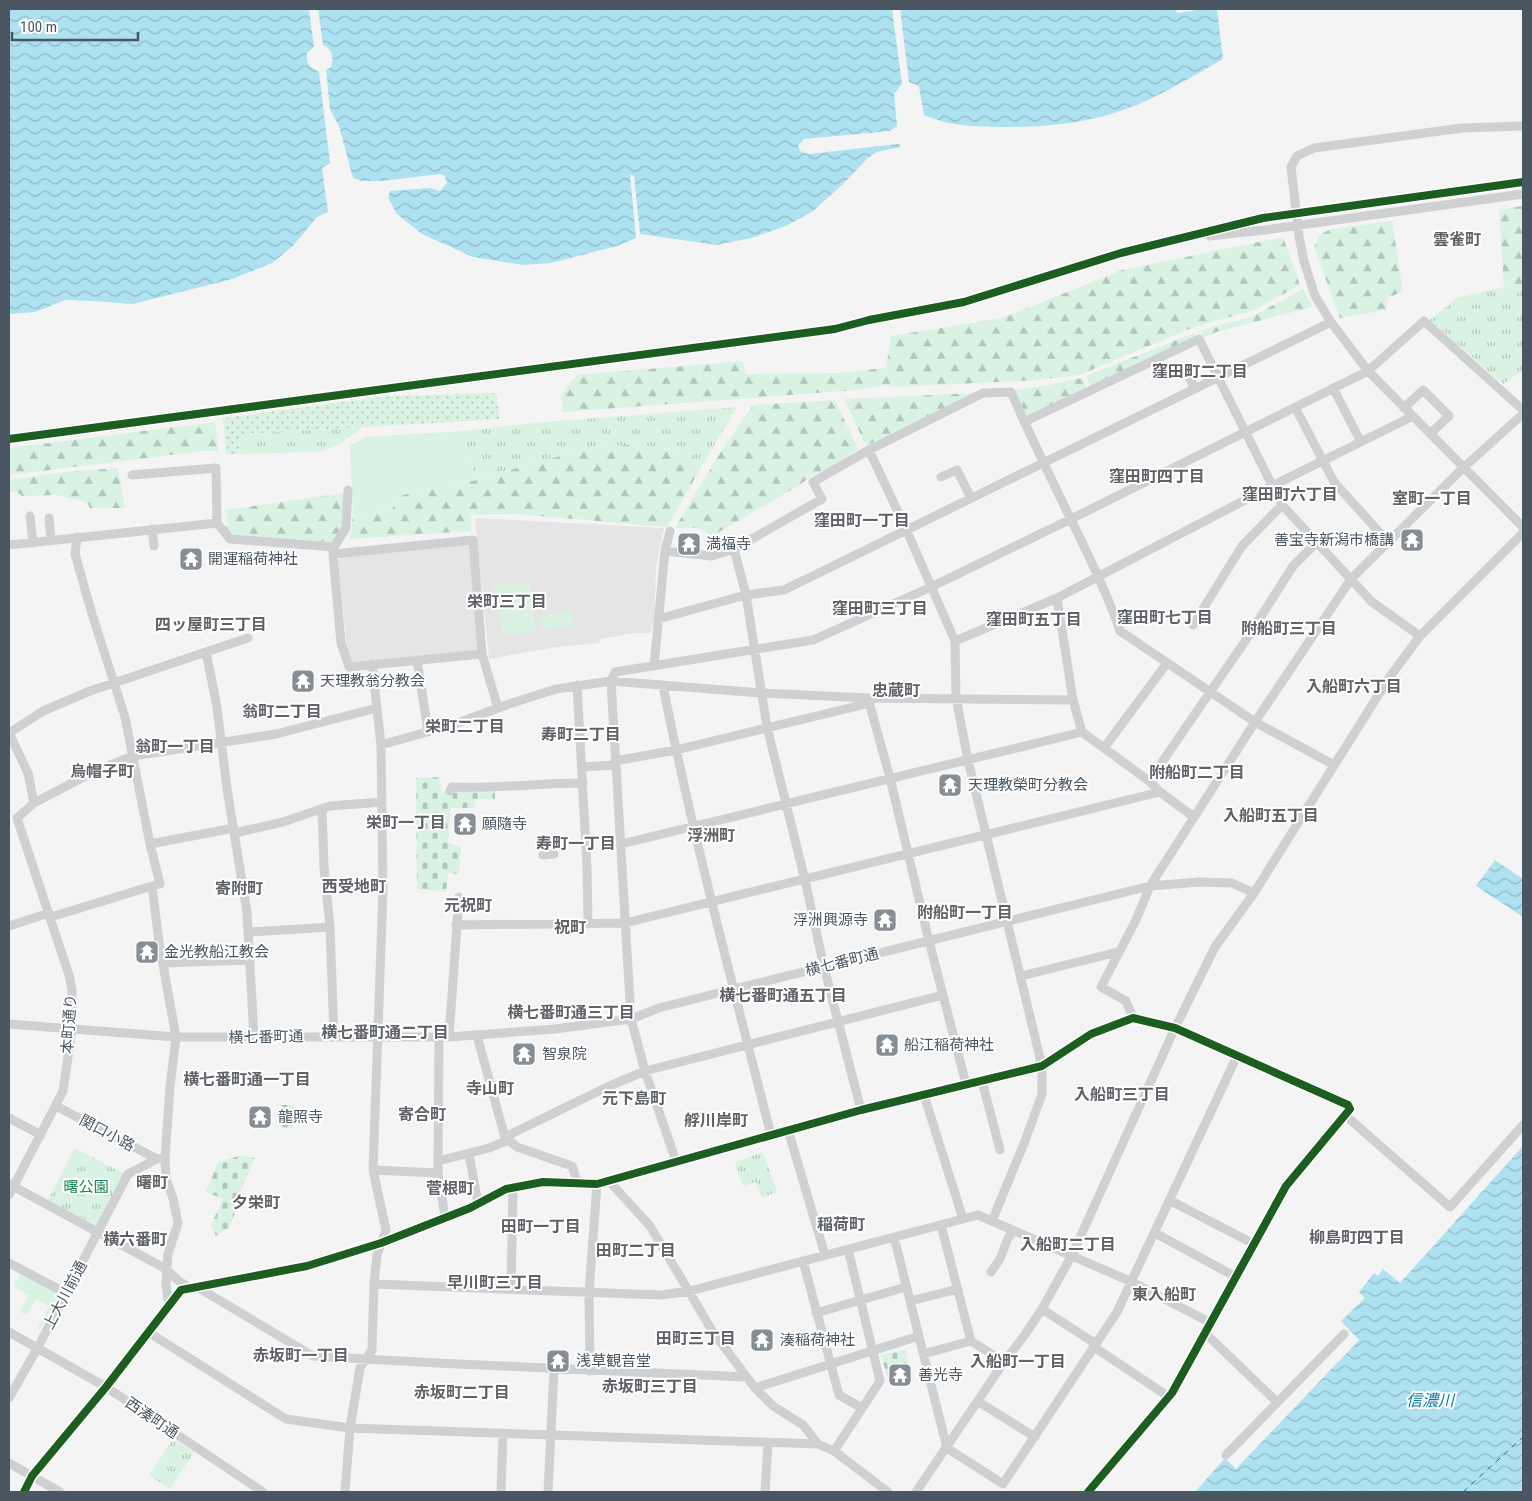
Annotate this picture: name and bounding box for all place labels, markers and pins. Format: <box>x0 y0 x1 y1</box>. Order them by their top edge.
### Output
temple icon: 善宝寺新潟市橋講 <box>1399 527 1425 553</box>
temple icon: 満福寺 <box>676 531 702 557</box>
place label: 善宝寺新潟市橋講 <box>1274 531 1394 549</box>
place label: 満福寺 <box>706 535 751 553</box>
temple icon: 開運稲荷神社 <box>178 546 204 572</box>
place label: 開運稲荷神社 <box>208 550 298 568</box>
temple icon: 天理教翁分教会 <box>290 668 316 694</box>
place label: 天理教翁分教会 <box>320 672 425 690</box>
temple icon: 天理教榮町分教会 <box>937 772 963 798</box>
place label: 天理教榮町分教会 <box>968 776 1088 794</box>
temple icon: 願隨寺 <box>452 811 478 837</box>
place label: 願隨寺 <box>482 815 527 833</box>
temple icon: 浮洲興源寺 <box>872 907 898 933</box>
place label: 浮洲興源寺 <box>793 911 868 929</box>
temple icon: 金光教船江教会 <box>134 939 160 965</box>
place label: 金光教船江教会 <box>164 943 269 961</box>
temple icon: 船江稲荷神社 <box>874 1032 900 1058</box>
place label: 船江稲荷神社 <box>904 1036 994 1054</box>
temple icon: 智泉院 <box>511 1041 537 1067</box>
place label: 智泉院 <box>542 1045 587 1063</box>
temple icon: 龍照寺 <box>247 1104 273 1130</box>
place label: 龍照寺 <box>278 1108 323 1126</box>
temple icon: 湊稲荷神社 <box>749 1327 775 1353</box>
place label: 湊稲荷神社 <box>780 1331 855 1349</box>
temple icon: 浅草観音堂 <box>545 1348 571 1374</box>
place label: 浅草観音堂 <box>576 1352 651 1370</box>
temple icon: 善光寺 <box>887 1362 913 1388</box>
place label: 善光寺 <box>918 1366 963 1384</box>

